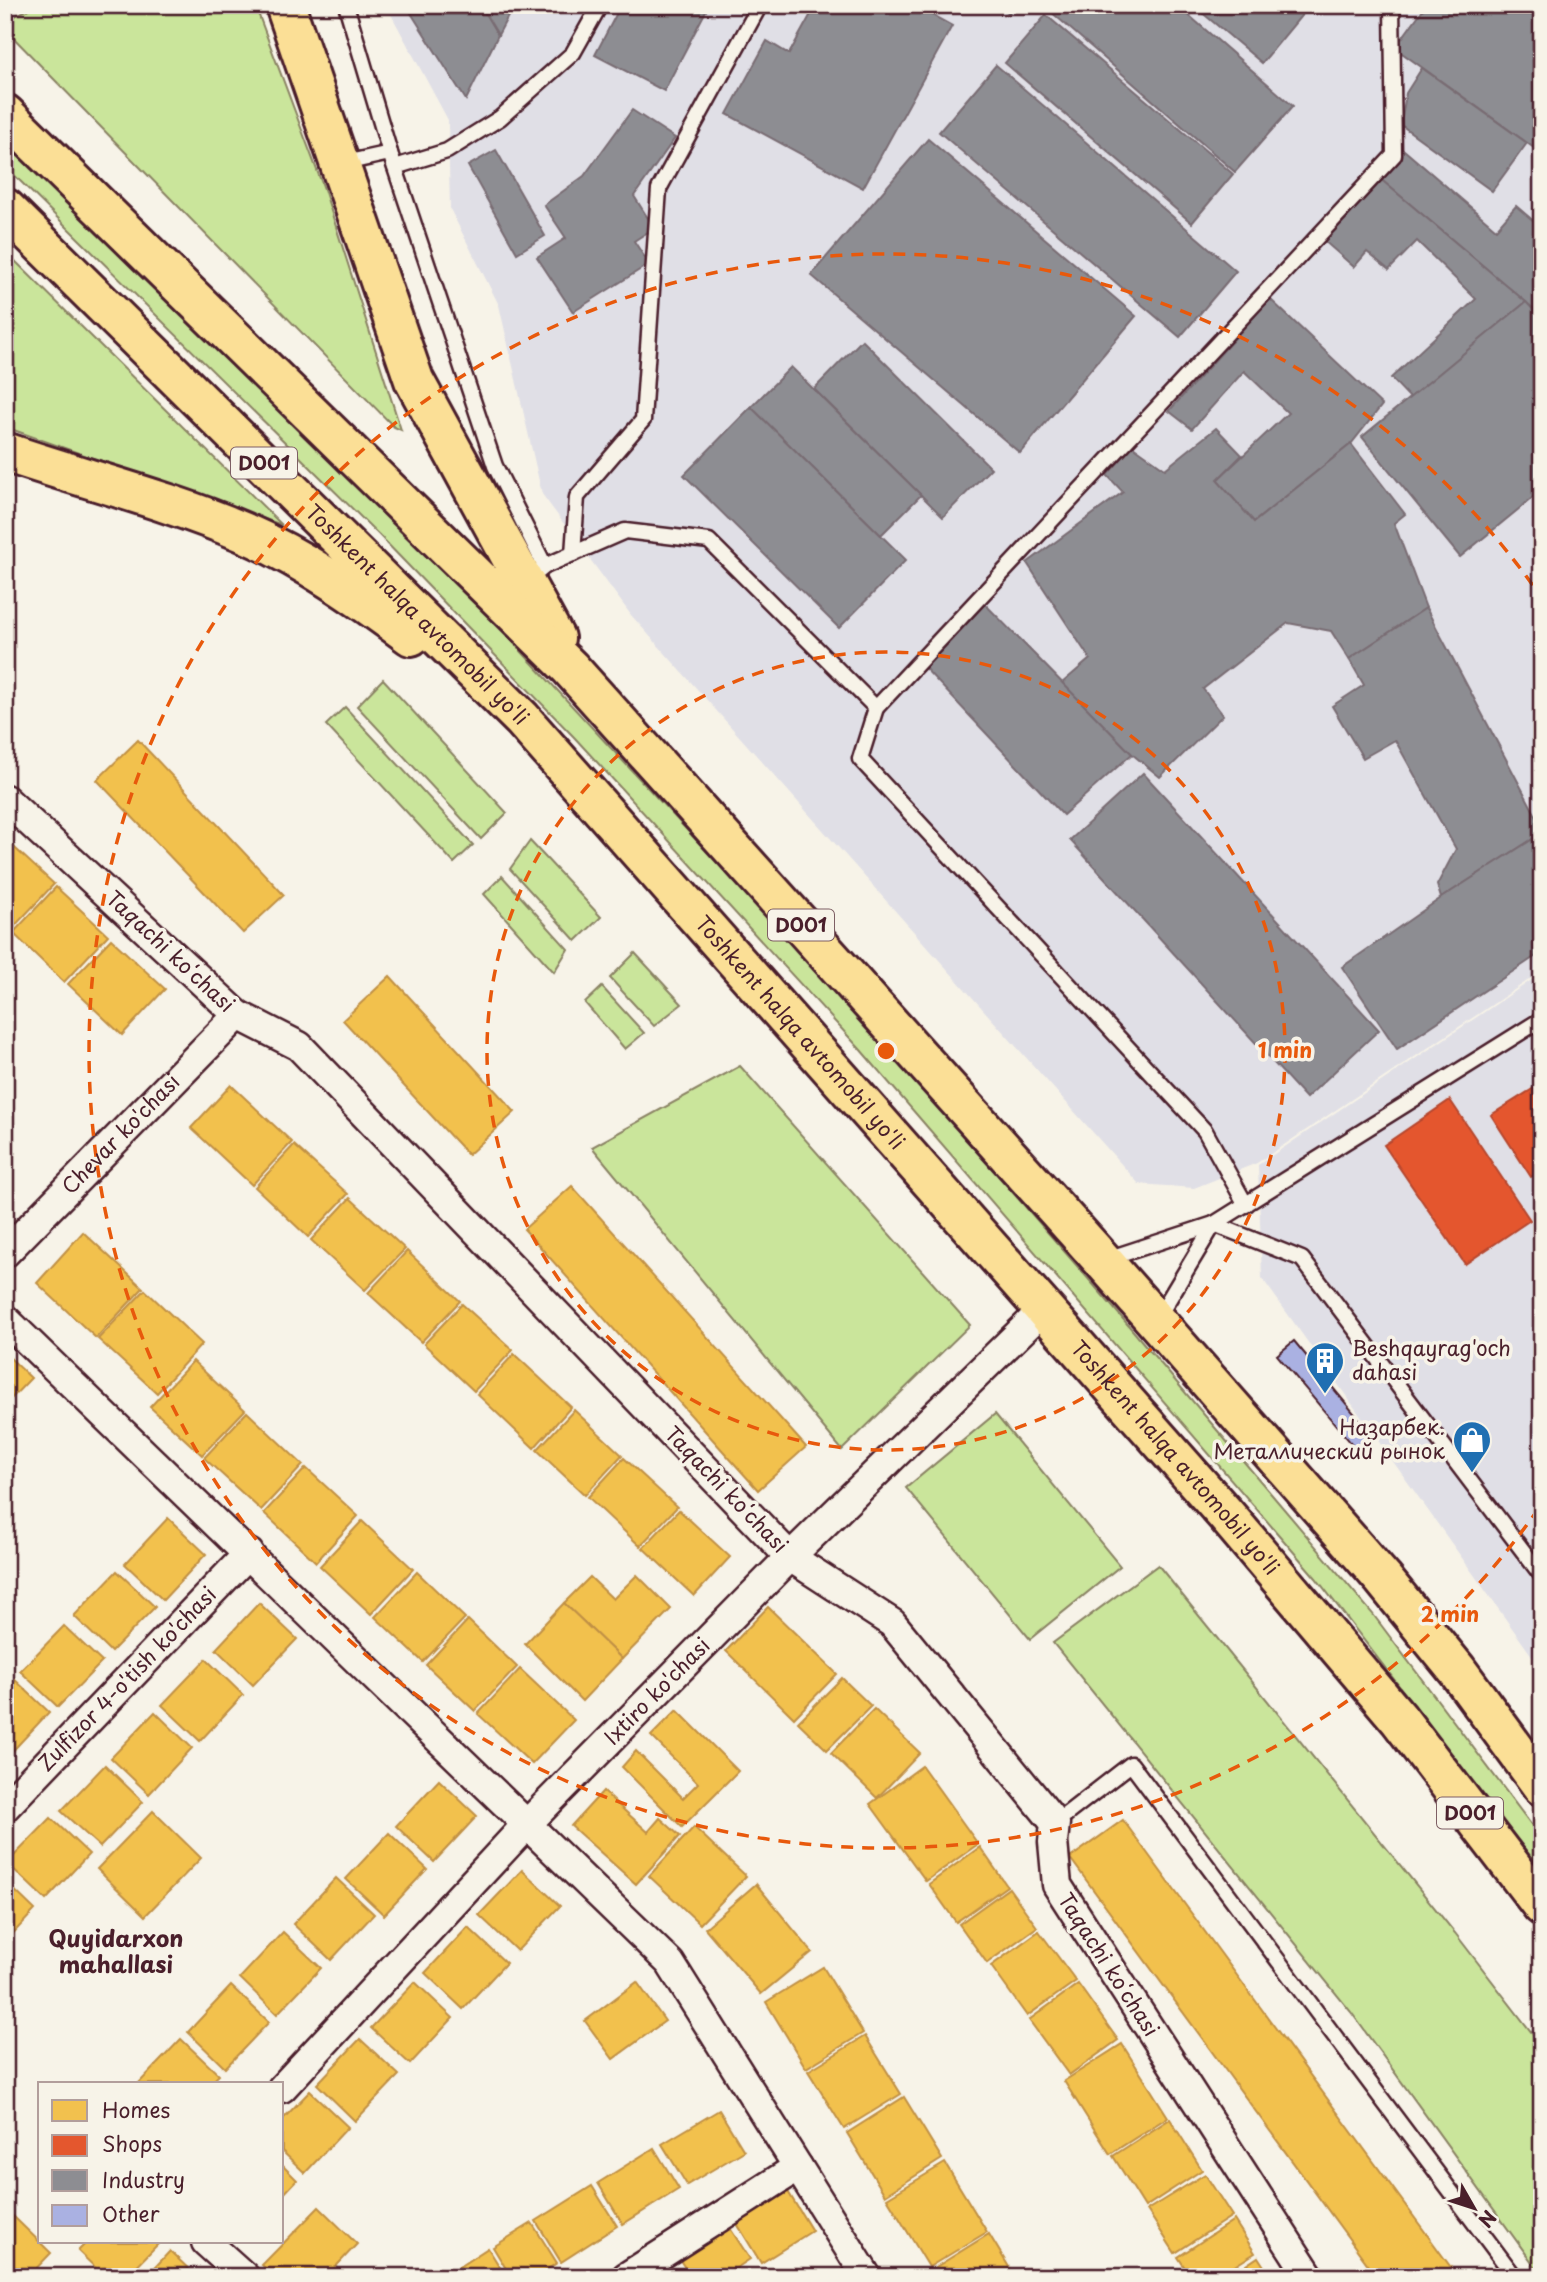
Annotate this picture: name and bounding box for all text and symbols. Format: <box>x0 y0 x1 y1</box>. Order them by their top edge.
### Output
road number: D001 <box>231 447 297 478</box>
street label: Toshkent halqa avtomobil yo'li <box>299 496 538 731</box>
street label: Taqachi koʻchasi <box>100 882 243 1019</box>
street label: Toshkent halqa avtomobil yo'li <box>689 907 914 1156</box>
road number: D001 <box>768 909 834 940</box>
text: 1 min <box>1258 1033 1312 1065</box>
centre of rings <box>874 1039 898 1063</box>
street label: Chevar ko'chasi <box>53 1065 186 1201</box>
place label: Beshqayrag'och dahasi <box>1352 1331 1511 1387</box>
street label: Toshkent halqa avtomobil yo'li <box>1064 1332 1288 1581</box>
building icon: Beshqayrag'och dahasi <box>1304 1340 1346 1395</box>
place label: Назарбек. Металлический рынок <box>1214 1410 1446 1466</box>
street label: Taqachi koʻchasi <box>658 1418 797 1559</box>
shop icon: Назарбек. Металлический рынок <box>1451 1419 1493 1474</box>
street label: Zulfizor 4-o'tish ko'chasi <box>30 1578 223 1778</box>
text: 2 min <box>1421 1597 1479 1629</box>
street label: Ixtiro ko'chasi <box>595 1629 717 1751</box>
road number: D001 <box>1437 1798 1503 1828</box>
street label: Taqachi koʻchasi <box>1051 1886 1168 2042</box>
district label: Quyidarxon mahallasi <box>48 1920 184 1981</box>
legend <box>38 2082 284 2244</box>
text: Homes <box>102 2093 170 2125</box>
text: Shops <box>102 2127 162 2159</box>
text: Industry <box>102 2163 185 2195</box>
north arrow <box>1438 2174 1508 2244</box>
text: Other <box>102 2197 160 2229</box>
text: N <box>1472 2205 1504 2234</box>

